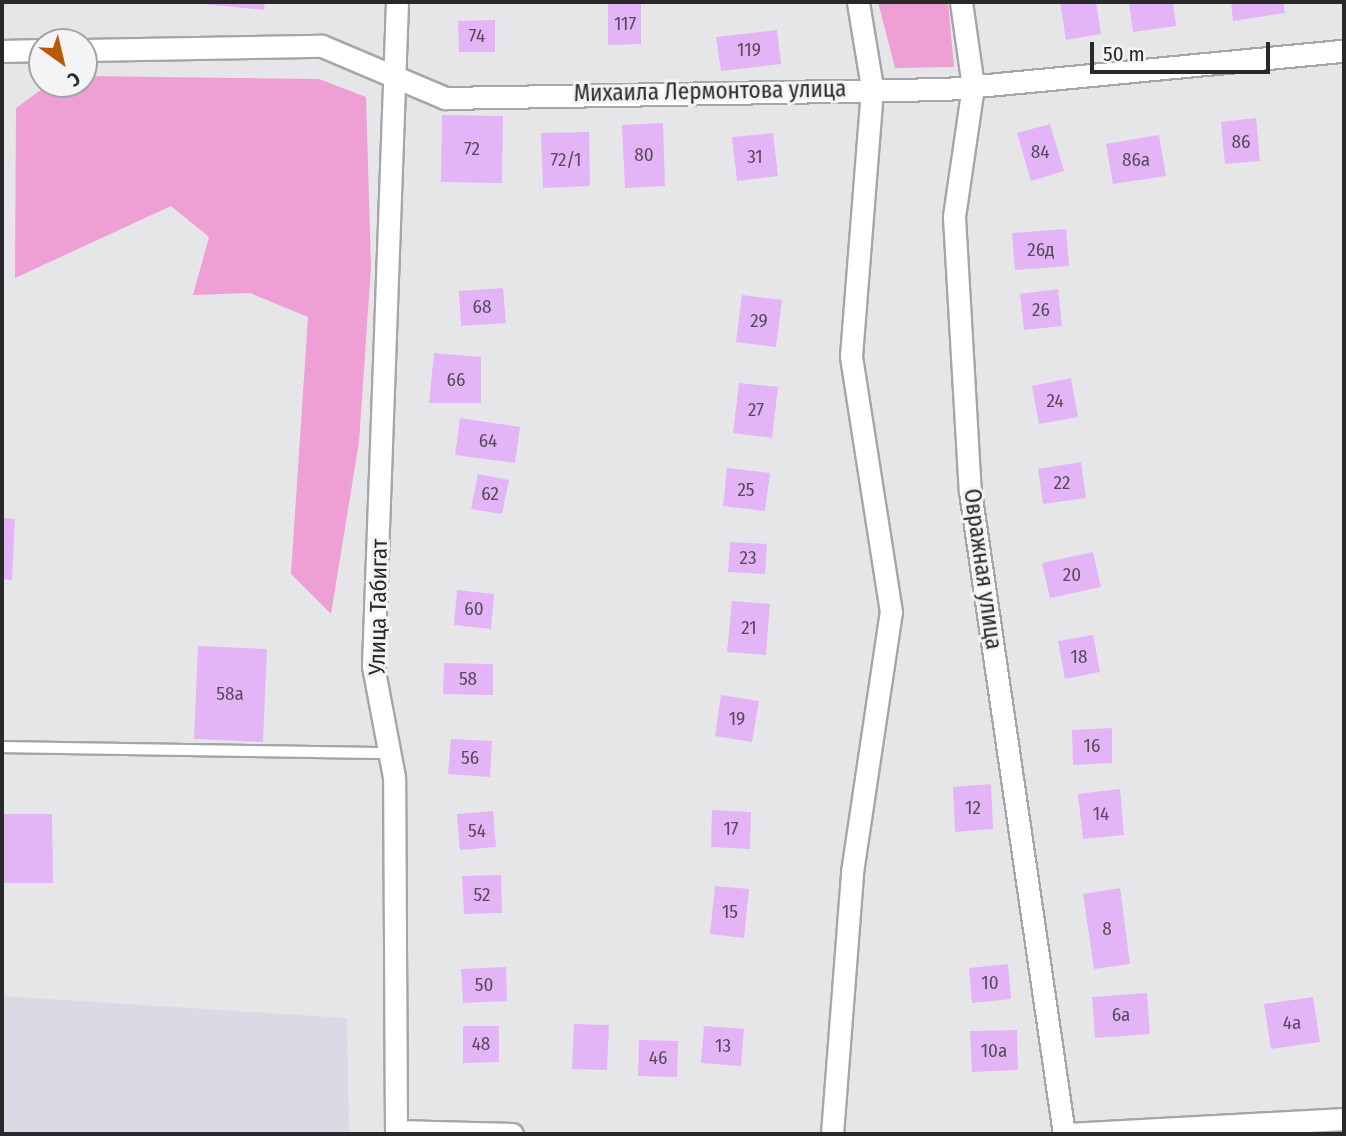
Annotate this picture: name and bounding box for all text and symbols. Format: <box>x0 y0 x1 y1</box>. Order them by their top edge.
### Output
house number: 117 <box>614 13 636 35</box>
house number: 74 <box>469 25 485 47</box>
north arrow <box>28 28 98 98</box>
scale bar <box>1094 28 1274 72</box>
house number: 119 <box>737 39 761 61</box>
text: 50 m <box>1103 41 1145 67</box>
text: С <box>63 67 84 91</box>
street label: Михаила Лермонтова улица <box>574 75 846 107</box>
house number: 86 <box>1232 131 1250 153</box>
house number: 72 <box>464 138 480 160</box>
house number: 84 <box>1031 141 1049 163</box>
house number: 80 <box>634 144 654 166</box>
house number: 31 <box>747 146 763 168</box>
house number: 72/1 <box>550 149 582 171</box>
house number: 86а <box>1122 149 1150 171</box>
house number: 26д <box>1027 239 1055 261</box>
house number: 68 <box>473 296 491 318</box>
house number: 26 <box>1032 299 1050 321</box>
house number: 29 <box>750 310 768 332</box>
house number: 66 <box>447 369 465 391</box>
house number: 24 <box>1046 390 1064 412</box>
house number: 27 <box>748 399 764 421</box>
house number: 64 <box>479 430 497 452</box>
house number: 22 <box>1054 472 1070 494</box>
house number: 25 <box>737 479 755 501</box>
house number: 62 <box>481 483 499 505</box>
street label: Овражная улица <box>958 487 1008 651</box>
street label: Улица Табигат <box>363 539 393 675</box>
house number: 23 <box>740 547 756 569</box>
house number: 20 <box>1063 564 1081 586</box>
house number: 60 <box>464 598 484 620</box>
house number: 21 <box>741 617 757 639</box>
house number: 18 <box>1071 646 1087 668</box>
house number: 58 <box>459 668 477 690</box>
house number: 58а <box>216 683 244 705</box>
house number: 19 <box>729 708 745 730</box>
house number: 16 <box>1084 735 1100 757</box>
house number: 56 <box>461 747 479 769</box>
house number: 12 <box>965 797 981 819</box>
house number: 14 <box>1093 803 1109 825</box>
house number: 17 <box>723 818 739 840</box>
house number: 54 <box>468 820 486 842</box>
house number: 52 <box>474 884 490 906</box>
house number: 15 <box>722 901 738 923</box>
house number: 8 <box>1102 918 1112 940</box>
house number: 10 <box>981 972 999 994</box>
house number: 50 <box>475 974 493 996</box>
house number: 6а <box>1112 1004 1130 1026</box>
house number: 4а <box>1283 1012 1301 1034</box>
house number: 48 <box>472 1033 490 1055</box>
house number: 13 <box>715 1035 731 1057</box>
house number: 10а <box>981 1040 1007 1062</box>
house number: 46 <box>649 1047 667 1069</box>

